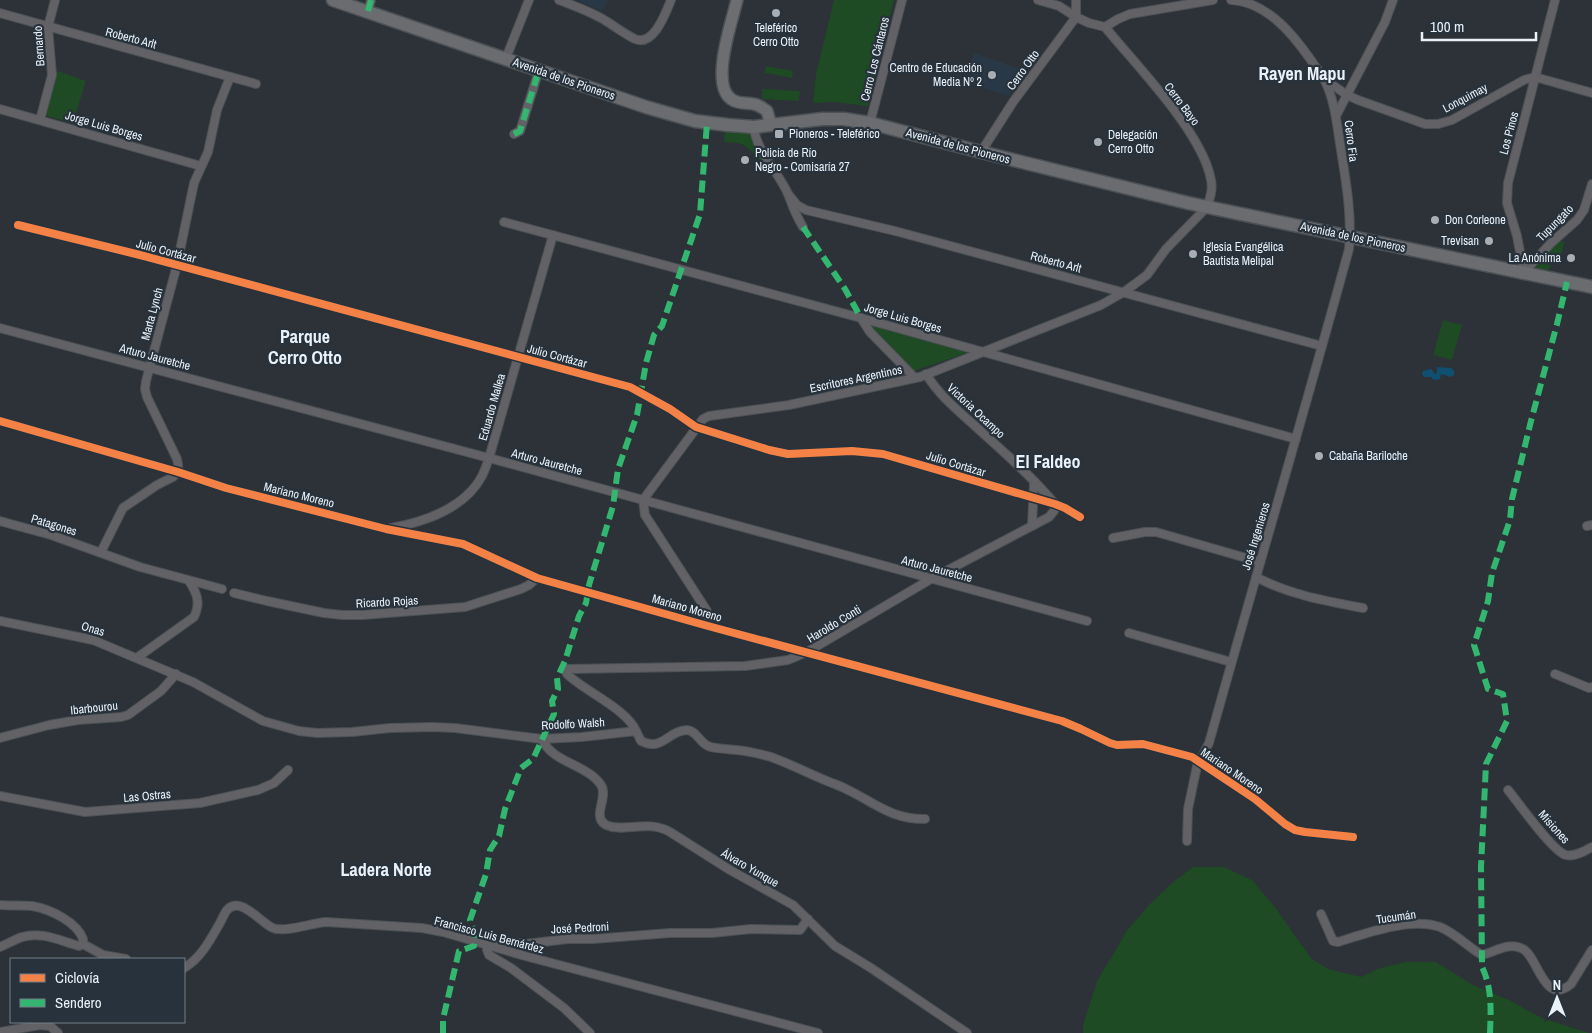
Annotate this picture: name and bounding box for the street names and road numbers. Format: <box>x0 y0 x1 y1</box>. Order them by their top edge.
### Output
street label: Cerro Los Cántaros <box>857 15 893 103</box>
street label: Roberto Arlt <box>104 24 158 53</box>
street label: Bernardo <box>30 25 48 67</box>
street label: Cerro Otto <box>1003 47 1043 93</box>
street label: Avenida de los Pioneros <box>510 54 617 104</box>
street label: Cerro Bayo <box>1161 79 1203 129</box>
street label: Lonquimay <box>1440 79 1490 116</box>
street label: Jorge Luis Borges <box>63 107 145 145</box>
street label: Los Pinos <box>1496 110 1522 156</box>
street label: Cerro Fia <box>1341 119 1362 163</box>
street label: Avenida de los Pioneros <box>903 124 1012 168</box>
street label: Tupungato <box>1533 201 1577 245</box>
street label: Avenida de los Pioneros <box>1298 218 1407 256</box>
street label: Julio Cortázar <box>134 235 198 267</box>
street label: Roberto Arlt <box>1029 248 1083 277</box>
street label: Marta Lynch <box>137 286 167 342</box>
street label: Jorge Luis Borges <box>862 299 944 337</box>
street label: Arturo Jauretche <box>117 340 192 374</box>
street label: Julio Cortázar <box>525 340 589 372</box>
street label: Escritores Argentinos <box>808 361 904 397</box>
street label: Eduardo Mallea <box>475 371 509 442</box>
street label: Victoria Ocampo <box>944 380 1008 442</box>
street label: Arturo Jauretche <box>509 445 584 479</box>
street label: Julio Cortázar <box>924 447 988 481</box>
street label: Mariano Moreno <box>262 479 336 511</box>
street label: José Ingenieros <box>1238 500 1274 572</box>
street label: Patagones <box>29 510 79 540</box>
street label: Arturo Jauretche <box>899 552 974 586</box>
street label: Mariano Moreno <box>650 590 724 626</box>
street label: Ricardo Rojas <box>355 592 419 612</box>
street label: Haroldo Conti <box>804 602 864 646</box>
street label: Onas <box>79 618 107 640</box>
street label: Ibarbourou <box>69 698 119 718</box>
street label: Rodolfo Walsh <box>541 714 605 734</box>
street label: Mariano Moreno <box>1198 744 1266 798</box>
street label: Las Ostras <box>123 786 171 806</box>
street label: Misiones <box>1535 807 1573 847</box>
street label: Álvaro Yunque <box>717 845 782 891</box>
street label: Tucumán <box>1375 906 1417 928</box>
street label: Francisco Luis Bernárdez <box>433 913 546 957</box>
street label: José Pedroni <box>551 918 609 938</box>

